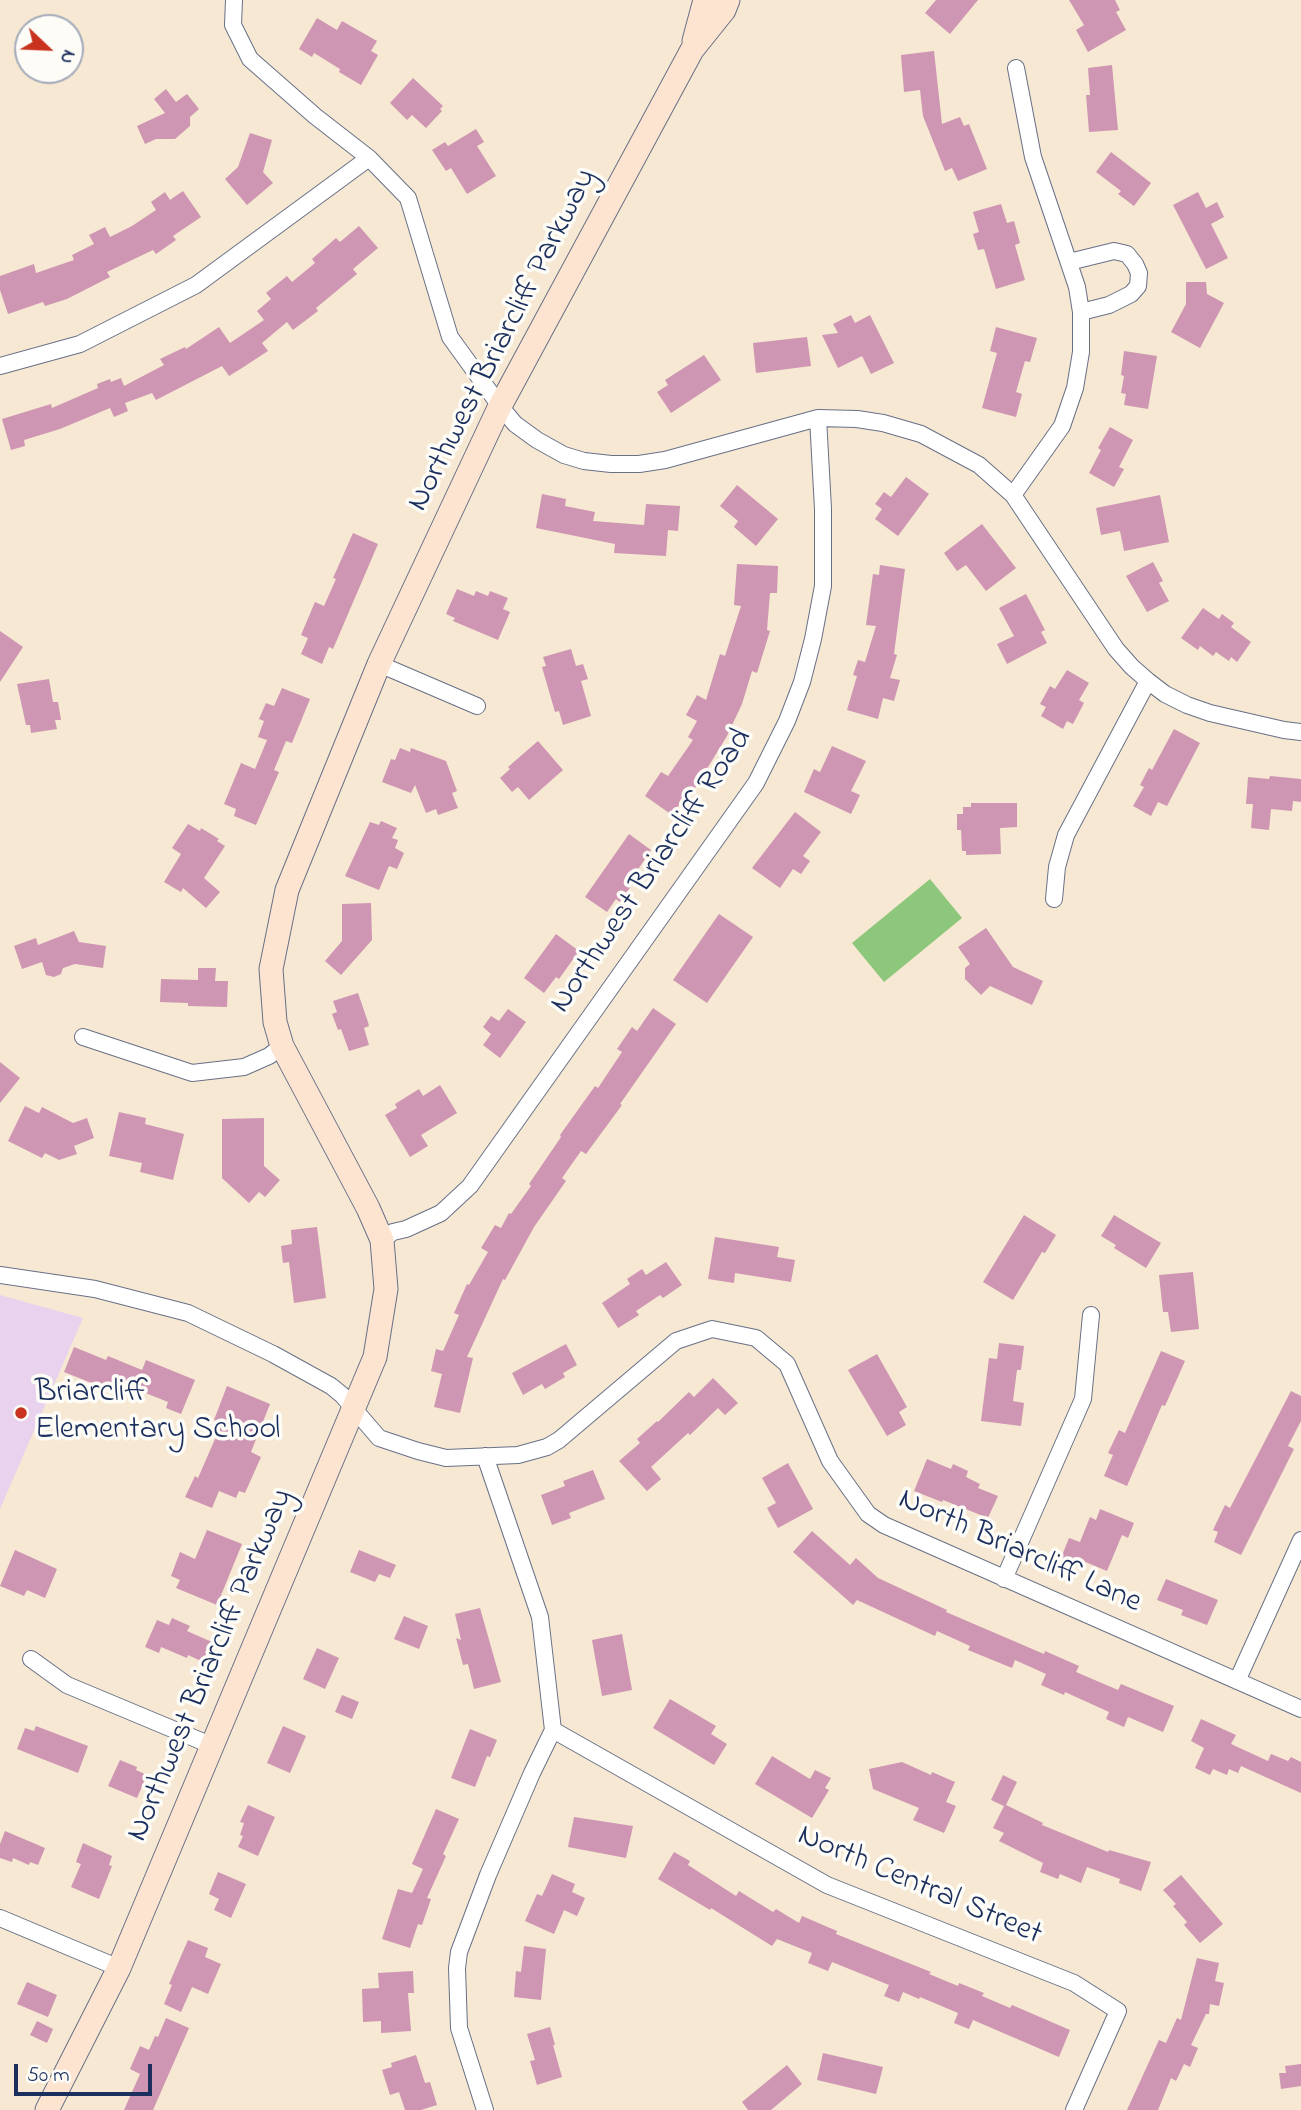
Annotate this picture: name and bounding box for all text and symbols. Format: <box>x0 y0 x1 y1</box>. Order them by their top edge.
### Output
north arrow <box>14 14 84 84</box>
text: N <box>52 45 82 68</box>
street label: Northwest Briarcliff Parkway <box>401 163 607 519</box>
street label: Northwest Briarcliff Road <box>543 722 763 1022</box>
place label: Briarcliff Elementary School <box>35 1376 280 1451</box>
marker: Briarcliff Elementary School <box>13 1405 29 1421</box>
street label: North Briarcliff Lane <box>891 1482 1147 1624</box>
street label: Northwest Briarcliff Parkway <box>120 1484 304 1848</box>
street label: North Central Street <box>791 1818 1047 1956</box>
scale bar <box>18 2050 156 2094</box>
text: 50 m <box>27 2061 70 2091</box>

